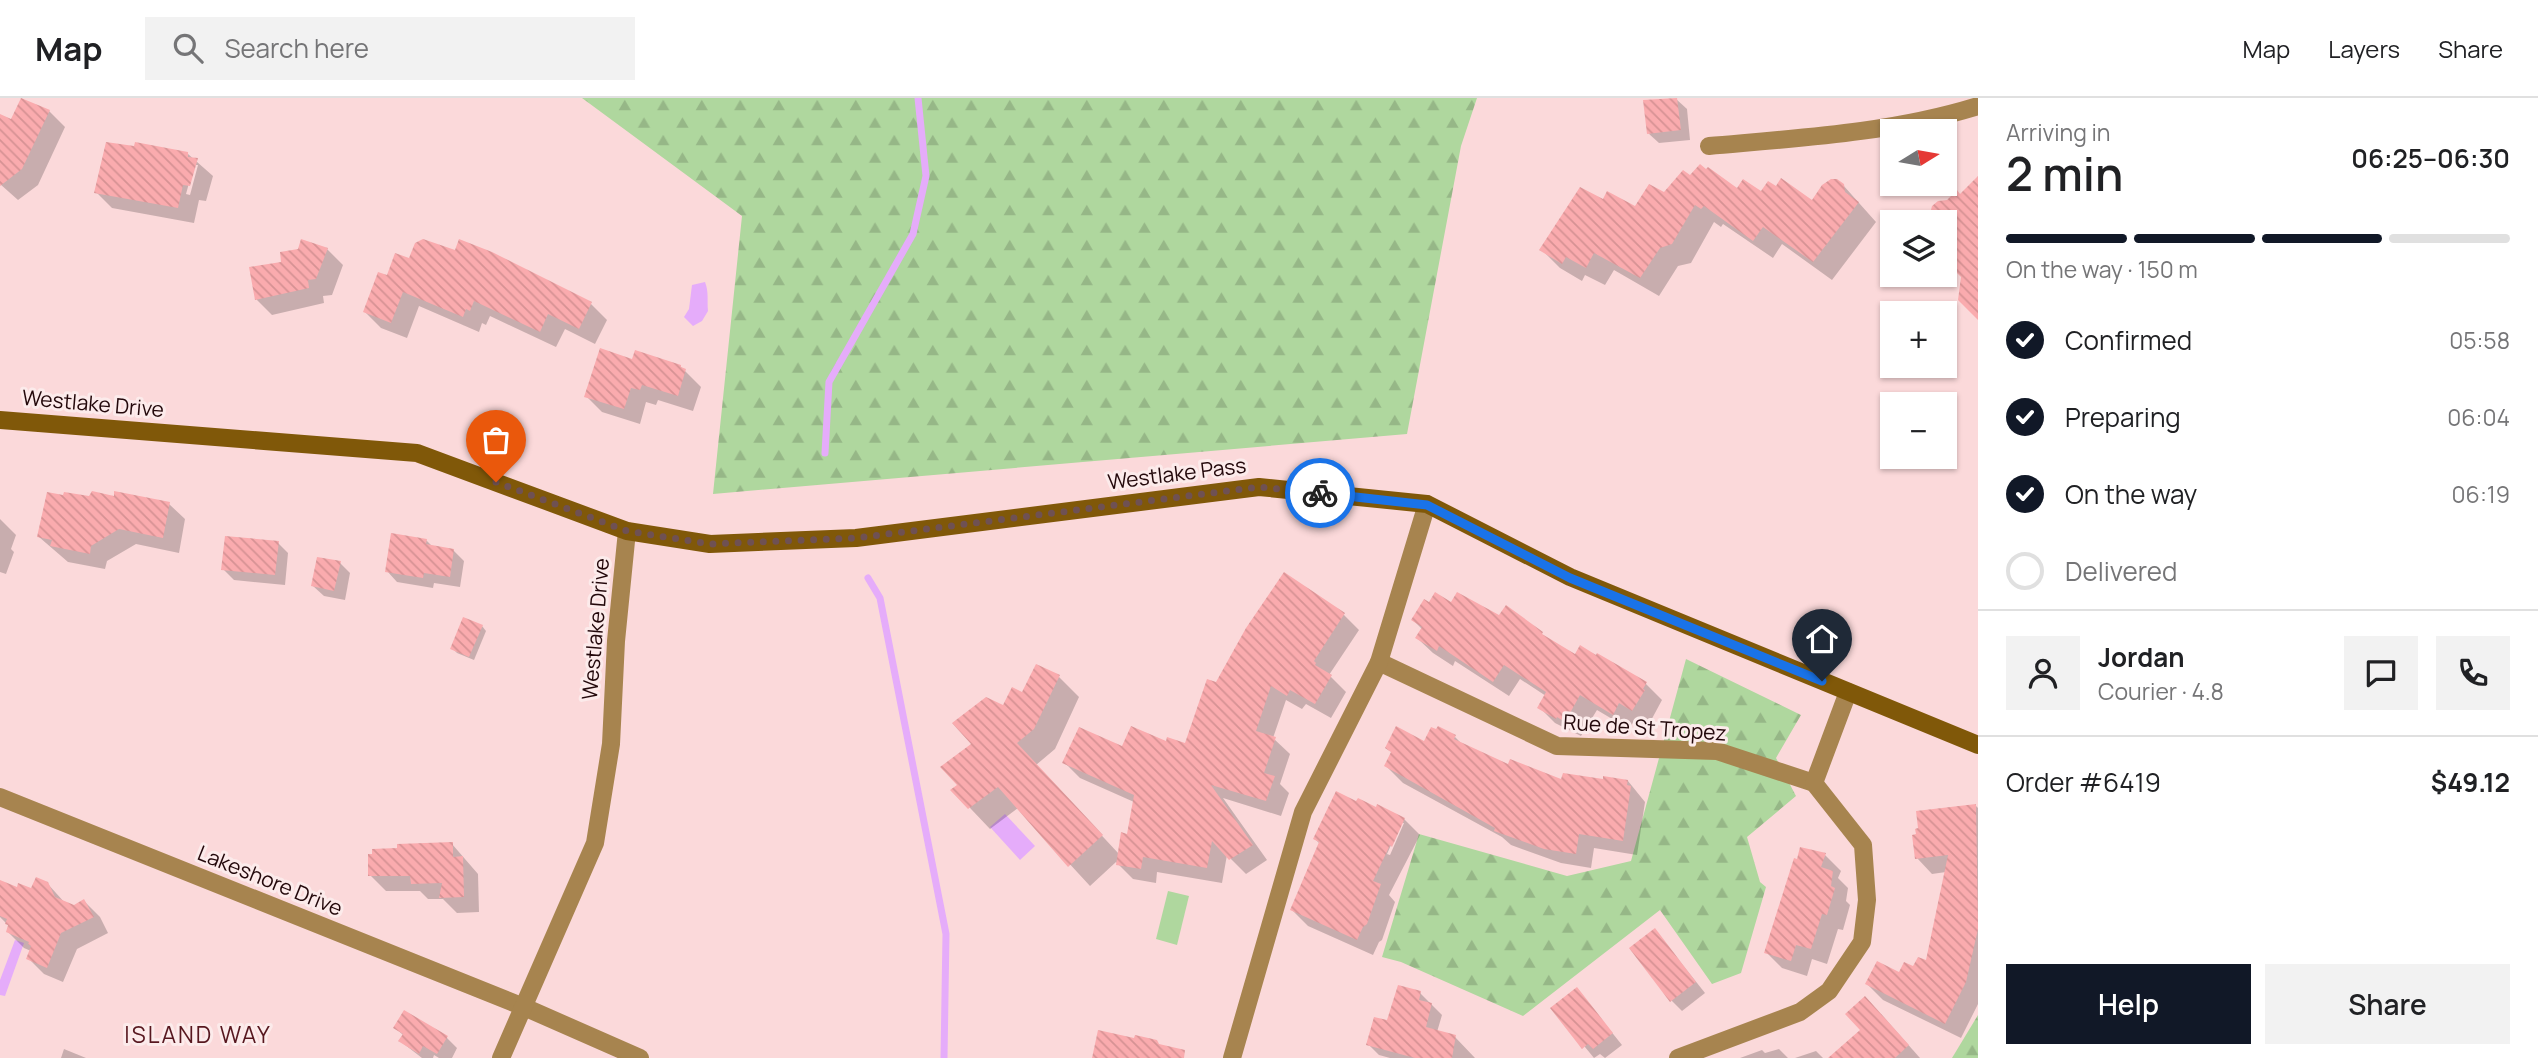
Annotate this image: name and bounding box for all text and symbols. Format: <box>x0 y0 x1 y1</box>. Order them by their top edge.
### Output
search box <box>145 17 635 80</box>
text: Map <box>35 26 103 71</box>
icon: search <box>169 29 207 67</box>
text: Search here <box>225 30 369 66</box>
text: Map <box>2243 32 2290 65</box>
text: Layers <box>2328 32 2400 65</box>
text: Share <box>2438 32 2503 65</box>
text: Arriving in <box>2006 116 2111 148</box>
north arrow <box>1880 119 1956 196</box>
map controls <box>1880 119 1957 469</box>
text: 06:25–06:30 <box>2351 140 2510 176</box>
text: 2 min <box>2006 142 2123 205</box>
button: layers <box>1880 210 1957 287</box>
text: On the way · 150 m <box>2006 253 2198 285</box>
button: + <box>1880 301 1957 378</box>
icon: check <box>2006 321 2044 359</box>
text: Confirmed <box>2065 322 2192 358</box>
text: 05:58 <box>2449 324 2510 356</box>
street label: Westlake Drive <box>21 383 165 423</box>
button: − <box>1880 392 1957 469</box>
icon: check <box>2006 398 2044 436</box>
text: Preparing <box>2065 399 2181 435</box>
text: 06:04 <box>2447 401 2510 433</box>
pin <box>466 410 526 482</box>
icon: bag <box>477 421 515 459</box>
street label: Westlake Pass <box>1106 451 1248 495</box>
courier <box>1285 458 1355 528</box>
icon: bike <box>1301 474 1339 512</box>
icon: check <box>2006 475 2044 513</box>
text: On the way <box>2065 476 2197 512</box>
text: 06:19 <box>2452 478 2510 510</box>
text: Delivered <box>2065 553 2177 589</box>
street label: Westlake Drive <box>575 557 615 701</box>
pin <box>1792 609 1852 681</box>
icon: home <box>1803 620 1841 658</box>
button: person <box>2006 636 2080 710</box>
button: chat <box>2344 636 2418 710</box>
button: phone <box>2436 636 2510 710</box>
text: Jordan <box>2098 639 2184 675</box>
text: Courier · 4.8 <box>2098 675 2224 707</box>
street label: Rue de St Tropez <box>1562 707 1728 747</box>
text: Order #6419 <box>2006 764 2161 800</box>
text: $49.12 <box>2431 764 2510 800</box>
street label: Lakeshore Drive <box>194 838 347 922</box>
button: Help <box>2006 964 2251 1044</box>
button: Share <box>2265 964 2510 1044</box>
district label: ISLAND WAY <box>124 1018 272 1050</box>

